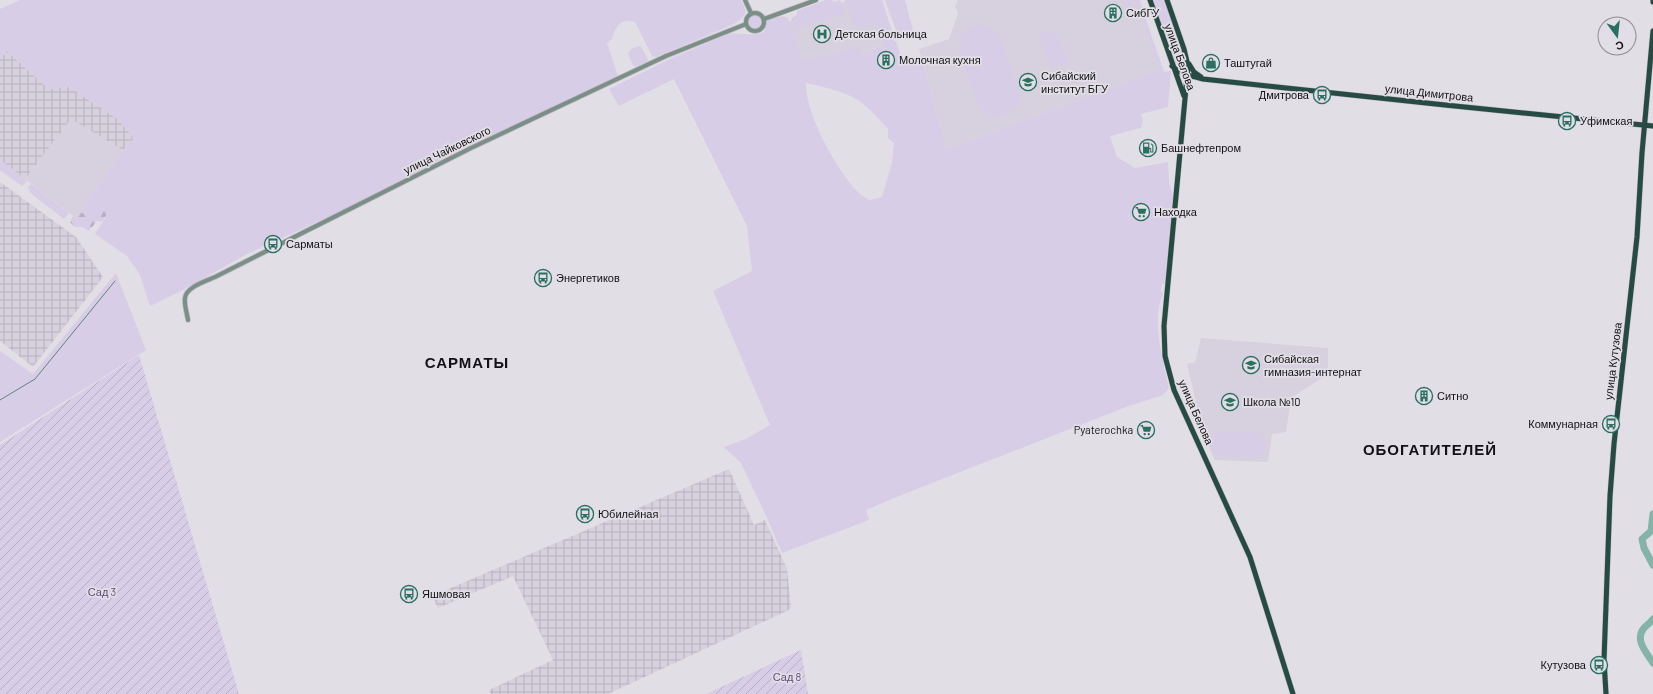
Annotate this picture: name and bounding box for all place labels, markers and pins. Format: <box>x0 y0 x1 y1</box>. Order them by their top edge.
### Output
building icon: СибГУ <box>1103 3 1123 23</box>
place label: СибГУ <box>1126 6 1160 19</box>
hospital icon: Детская больница <box>812 24 832 44</box>
place label: Детская больница <box>835 27 928 40</box>
building icon: Молочная кухня <box>876 50 896 70</box>
place label: Молочная кухня <box>899 53 981 66</box>
shop icon: Таштугай <box>1201 53 1221 73</box>
place label: Таштугай <box>1224 56 1272 69</box>
place label: Сибайский институт БГУ <box>1041 69 1109 95</box>
school or university icon: Сибайский институт БГУ <box>1018 72 1038 92</box>
bus stop icon: Дмитрова <box>1312 85 1332 105</box>
place label: Дмитрова <box>1259 88 1310 101</box>
bus stop icon: Уфимская <box>1557 111 1577 131</box>
place label: Уфимская <box>1580 114 1632 127</box>
fuel station icon: Башнефтепром <box>1138 138 1158 158</box>
place label: Башнефтепром <box>1161 141 1241 154</box>
supermarket icon: Находка <box>1131 202 1151 222</box>
place label: Находка <box>1154 205 1198 218</box>
bus stop icon: Сарматы <box>263 234 283 254</box>
place label: Сарматы <box>286 237 333 250</box>
bus stop icon: Энергетиков <box>533 268 553 288</box>
place label: Энергетиков <box>556 271 620 284</box>
place label: Сибайская гимназия-интернат <box>1264 352 1362 378</box>
school or university icon: Сибайская гимназия-интернат <box>1241 355 1261 375</box>
building icon: Ситно <box>1414 386 1434 406</box>
place label: Ситно <box>1437 389 1468 402</box>
school or university icon: Школа №10 <box>1220 392 1240 412</box>
place label: Школа №10 <box>1243 395 1301 408</box>
bus stop icon: Коммунарная <box>1601 414 1621 434</box>
place label: Коммунарная <box>1528 417 1598 430</box>
supermarket icon: Pyaterochka <box>1136 420 1156 440</box>
place label: Pyaterochka <box>1074 423 1133 436</box>
bus stop icon: Юбилейная <box>575 504 595 524</box>
place label: Юбилейная <box>598 507 658 520</box>
bus stop icon: Яшмовая <box>399 584 419 604</box>
place label: Яшмовая <box>422 587 470 600</box>
bus stop icon: Кутузова <box>1589 655 1609 675</box>
place label: Кутузова <box>1541 658 1587 671</box>

